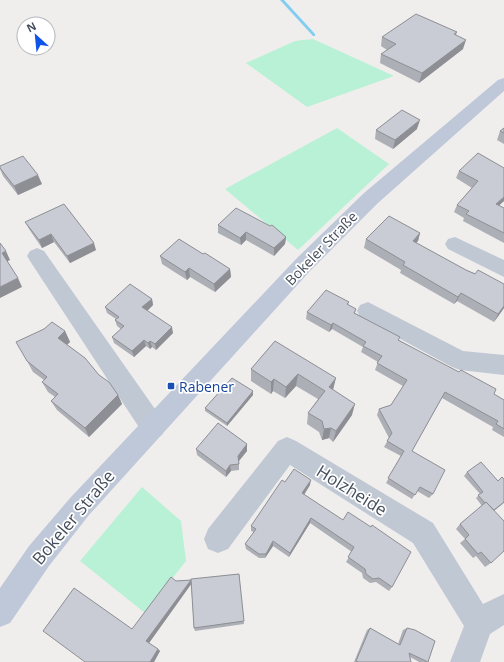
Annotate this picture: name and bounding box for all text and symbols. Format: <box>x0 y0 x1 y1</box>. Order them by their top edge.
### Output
north arrow <box>16 16 56 56</box>
text: N <box>24 18 39 35</box>
street label: Bokeler Straße <box>281 207 361 289</box>
place label: Rabener <box>179 377 234 396</box>
marker: Rabener <box>166 381 176 391</box>
street label: Holzheide <box>312 459 392 521</box>
street label: Bokeler Straße <box>27 465 119 569</box>

